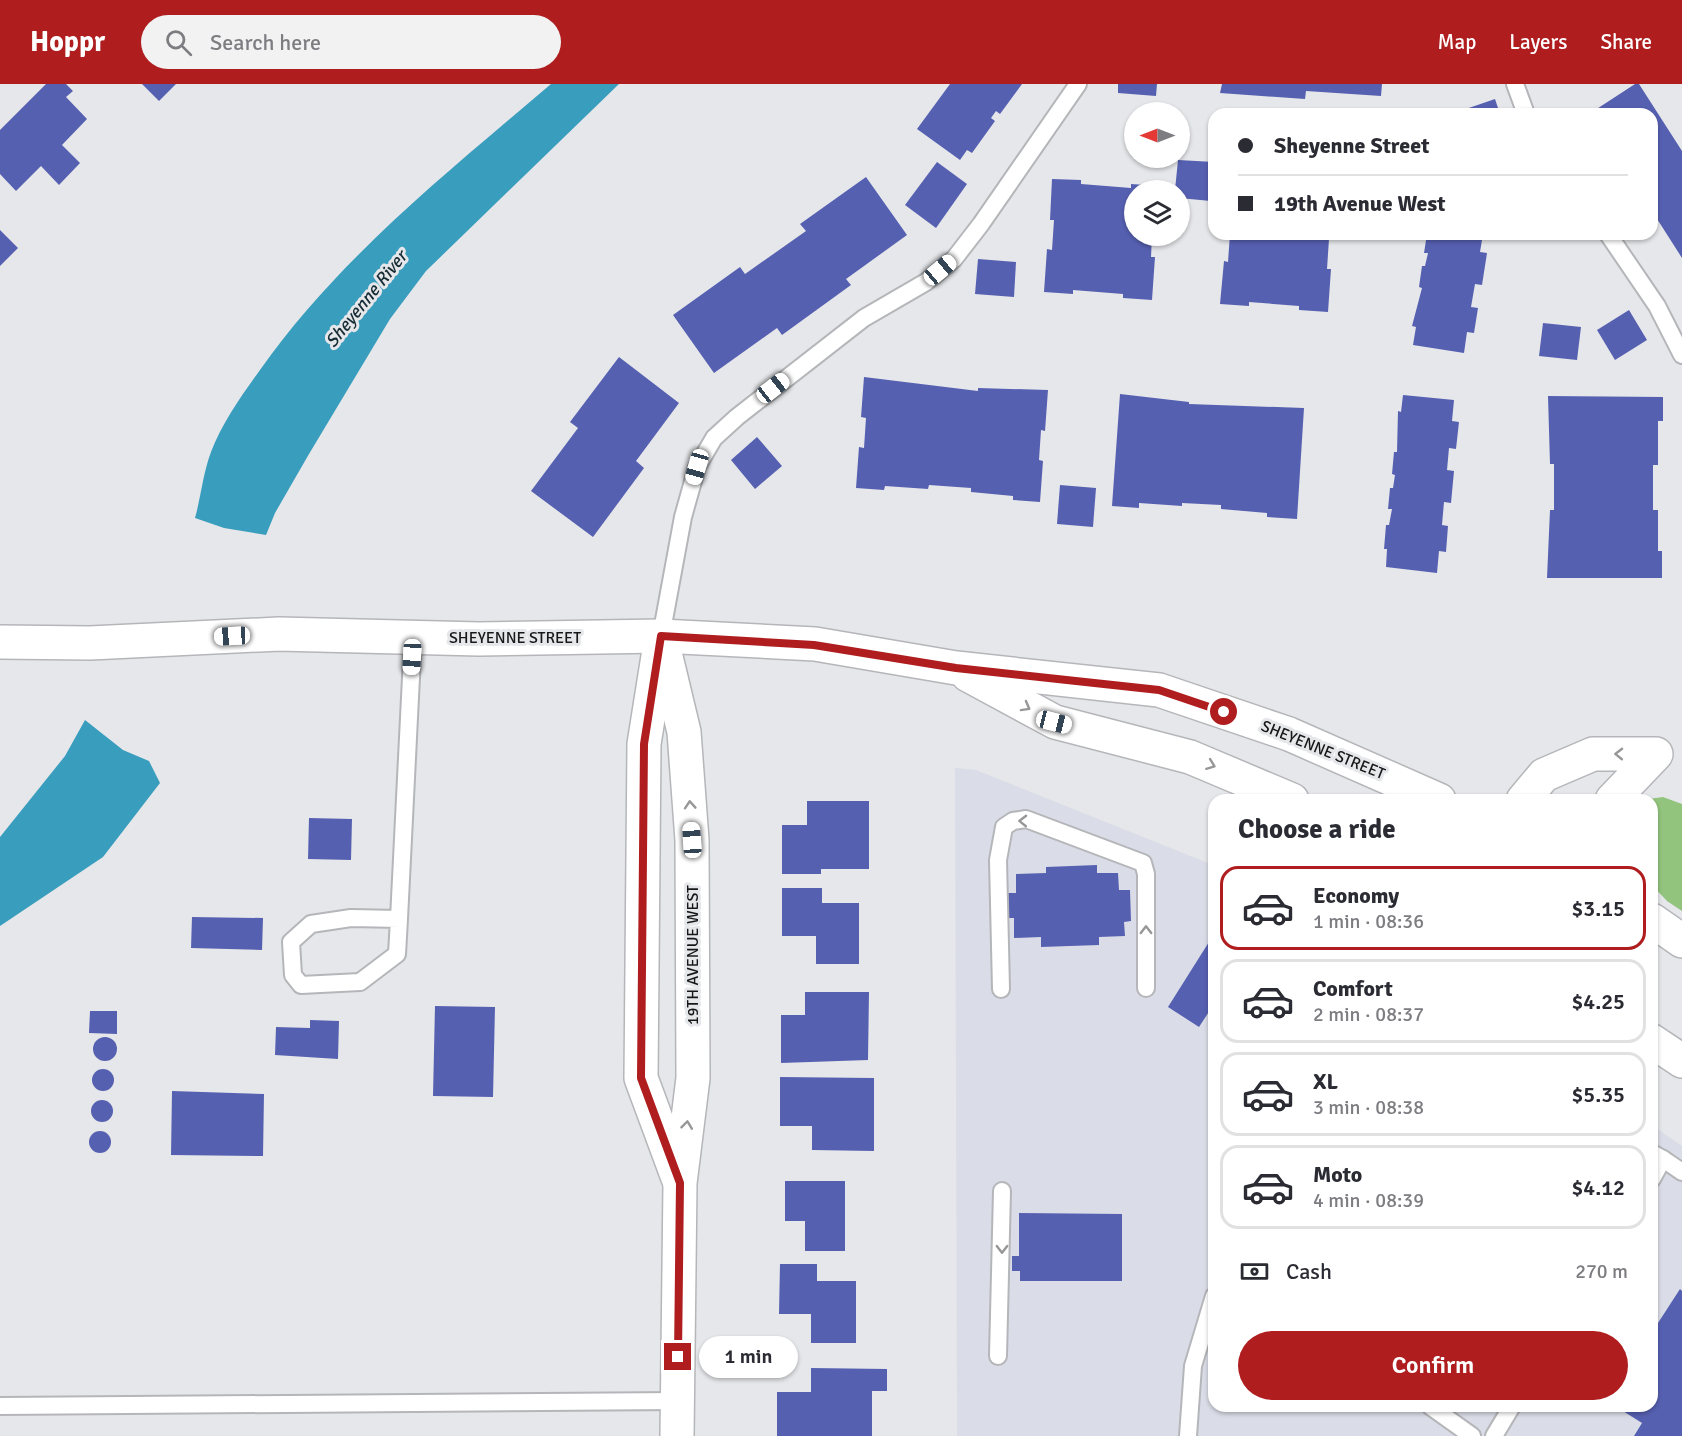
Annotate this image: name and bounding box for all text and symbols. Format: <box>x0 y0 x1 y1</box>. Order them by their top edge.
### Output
search box <box>141 15 561 69</box>
text: Hoppr <box>30 25 105 59</box>
icon: search <box>162 26 195 59</box>
text: Search here <box>210 29 321 56</box>
text: Map <box>1438 29 1476 55</box>
text: Layers <box>1509 29 1567 55</box>
text: Share <box>1600 29 1652 55</box>
north arrow <box>1124 102 1190 168</box>
map controls <box>1124 102 1190 246</box>
text: Sheyenne Street <box>1274 132 1429 159</box>
button: layers <box>1124 180 1190 246</box>
text: 19th Avenue West <box>1274 190 1445 217</box>
water label: Sheyenne River <box>320 245 413 352</box>
car <box>920 252 960 288</box>
car <box>753 370 793 406</box>
car <box>683 447 711 487</box>
car <box>214 626 250 646</box>
street label: SHEYENNE STREET <box>449 628 581 648</box>
car <box>402 639 422 675</box>
route start <box>1210 698 1237 725</box>
one-way arrow <box>1020 700 1030 711</box>
car <box>1034 709 1074 735</box>
street label: SHEYENNE STREET <box>1258 716 1388 784</box>
one-way arrow <box>1614 748 1623 760</box>
one-way arrow <box>1205 758 1216 771</box>
one-way arrow <box>683 800 696 809</box>
text: Choose a ride <box>1238 813 1396 846</box>
one-way arrow <box>1019 815 1028 828</box>
car <box>682 821 702 859</box>
icon: car <box>1241 881 1295 935</box>
text: Economy <box>1313 882 1399 909</box>
street label: 19TH AVENUE WEST <box>683 885 703 1025</box>
text: $3.15 <box>1571 895 1625 922</box>
text: 1 min · 08:36 <box>1313 909 1424 934</box>
one-way arrow <box>1140 925 1152 934</box>
icon: car <box>1241 974 1295 1028</box>
text: Comfort <box>1313 975 1393 1002</box>
text: $4.25 <box>1571 988 1625 1015</box>
text: 2 min · 08:37 <box>1313 1002 1424 1027</box>
icon: car <box>1241 1067 1295 1121</box>
text: XL <box>1313 1068 1338 1095</box>
text: $5.35 <box>1571 1081 1625 1108</box>
text: 3 min · 08:38 <box>1313 1095 1424 1120</box>
one-way arrow <box>680 1121 693 1130</box>
icon: car <box>1241 1160 1295 1214</box>
text: Moto <box>1313 1161 1362 1188</box>
text: $4.12 <box>1571 1174 1625 1201</box>
text: 4 min · 08:39 <box>1313 1188 1424 1213</box>
one-way arrow <box>996 1245 1008 1254</box>
icon: cash <box>1238 1255 1271 1288</box>
text: Cash <box>1286 1258 1332 1285</box>
text: 270 m <box>1575 1259 1628 1284</box>
button: Confirm <box>1238 1331 1628 1400</box>
callout: 1 min <box>699 1336 798 1378</box>
route end <box>664 1343 691 1370</box>
text: 1 min <box>725 1344 772 1369</box>

